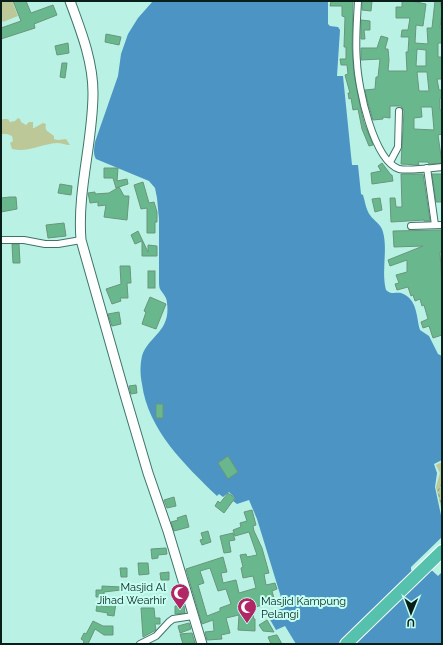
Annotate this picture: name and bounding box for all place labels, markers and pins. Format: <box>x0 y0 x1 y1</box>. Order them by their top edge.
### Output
place label: Masjid Al Jihad Wearhir <box>97 581 166 607</box>
mosque icon: Masjid Al Jihad Wearhir <box>169 582 191 610</box>
place label: Masjid Kampung Pelangi <box>261 595 346 621</box>
mosque icon: Masjid Kampung Pelangi <box>236 596 258 624</box>

